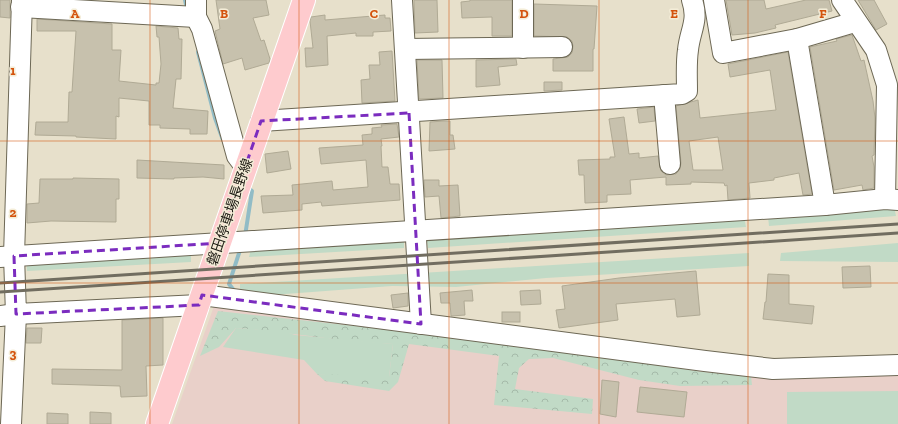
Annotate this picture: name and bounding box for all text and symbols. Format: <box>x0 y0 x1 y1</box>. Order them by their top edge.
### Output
text: A <box>71 6 80 21</box>
text: B <box>220 6 228 21</box>
text: C <box>370 6 378 21</box>
text: D <box>519 6 529 21</box>
text: E <box>670 6 678 21</box>
text: F <box>819 6 827 21</box>
text: 1 <box>10 63 16 78</box>
street label: 磐田停車場長野線 <box>204 156 256 268</box>
text: 2 <box>10 205 17 220</box>
text: 3 <box>10 346 17 361</box>

